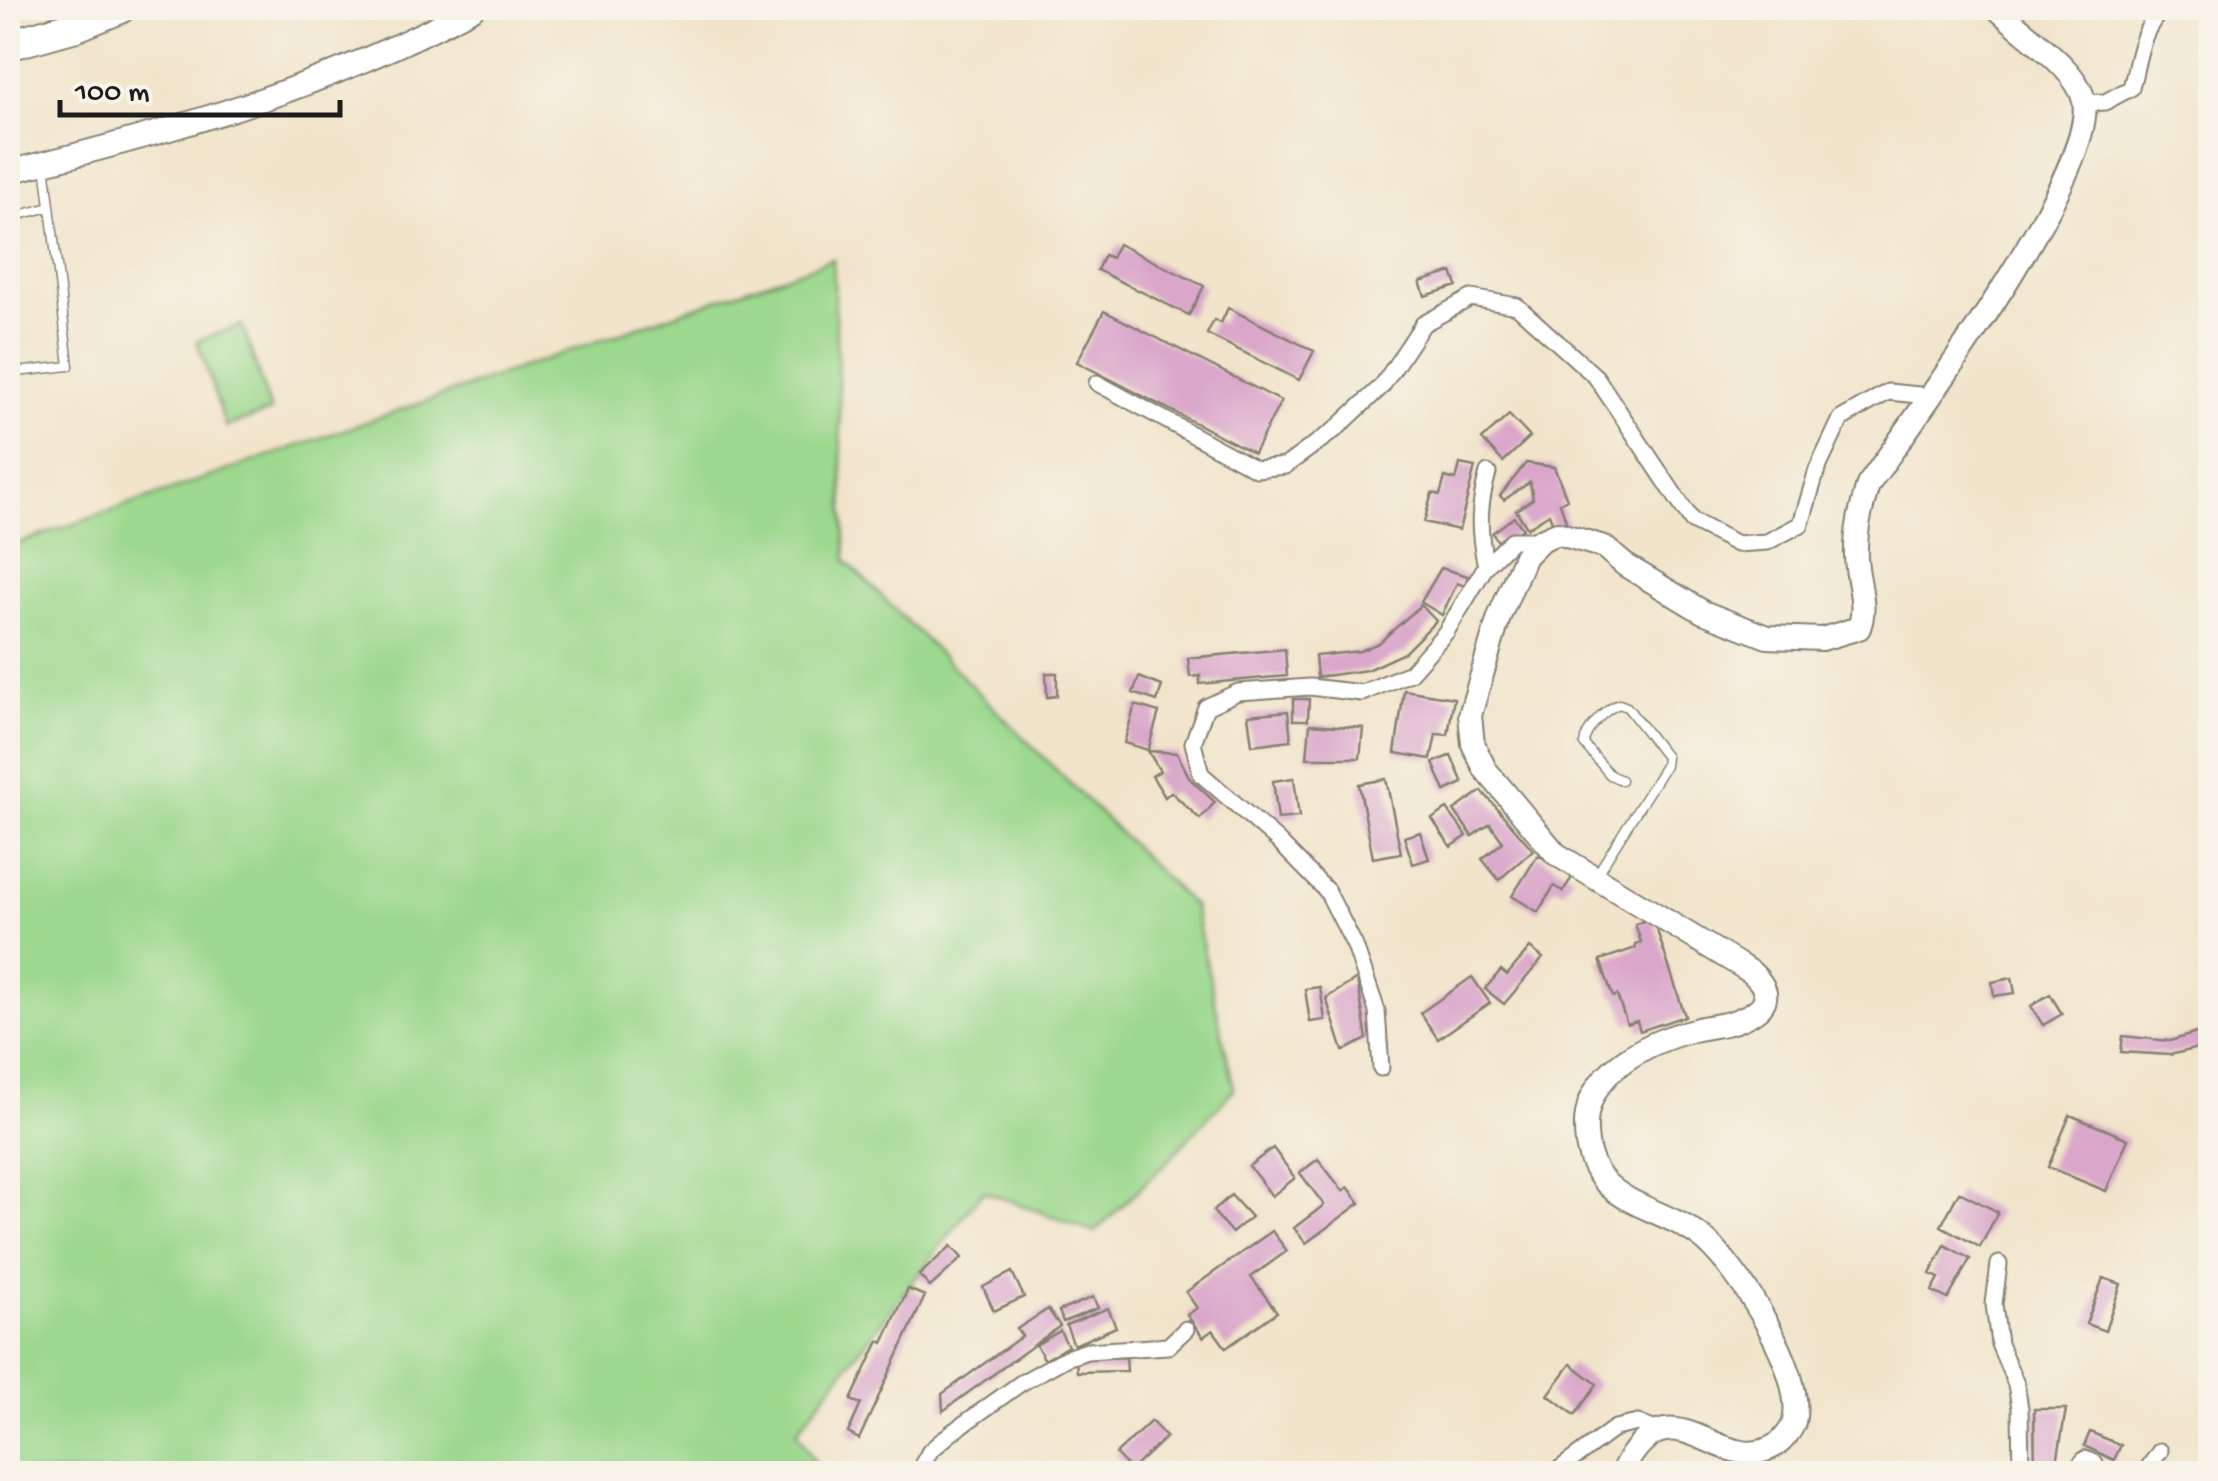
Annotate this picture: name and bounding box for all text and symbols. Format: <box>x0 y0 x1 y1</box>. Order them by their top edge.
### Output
scale bar <box>60 55 340 117</box>
text: 100 m <box>74 77 150 112</box>

